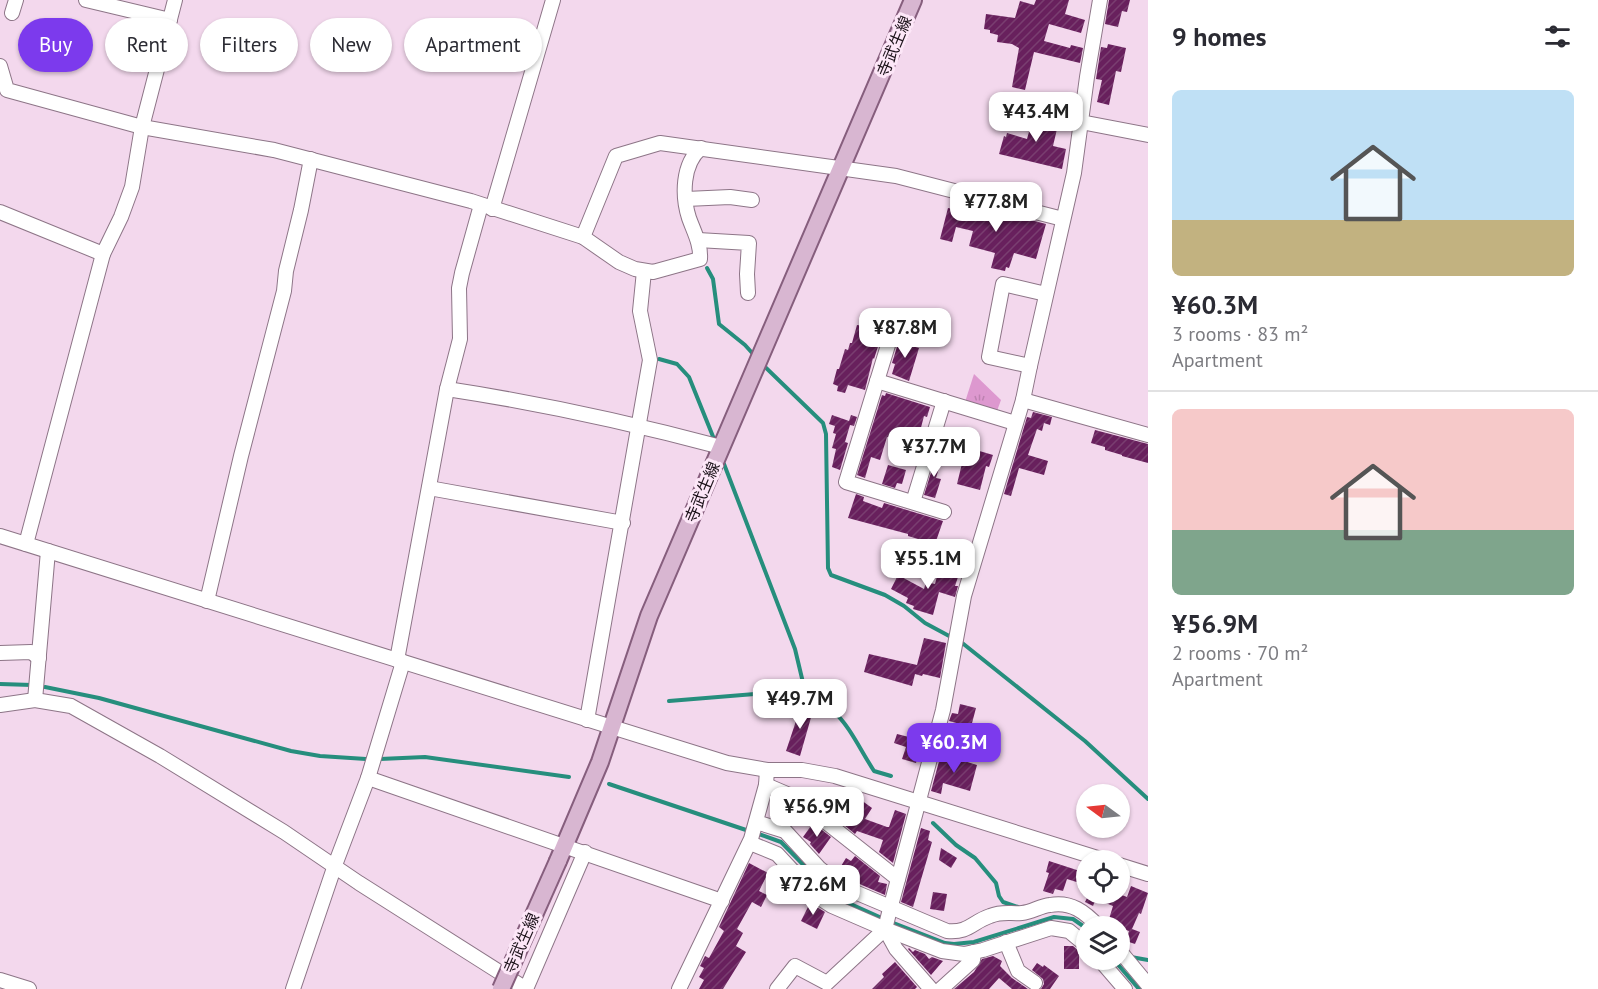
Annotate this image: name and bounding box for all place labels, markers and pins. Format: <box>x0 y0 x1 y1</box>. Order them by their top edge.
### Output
pin: ¥43.4M <box>987 92 1085 143</box>
pin: ¥77.8M <box>947 182 1045 233</box>
pin: ¥87.8M <box>856 308 954 359</box>
pin: ¥37.7M <box>885 427 983 478</box>
pin: ¥55.1M <box>879 539 977 590</box>
pin: ¥49.7M <box>751 679 849 730</box>
pin: ¥60.3M <box>905 723 1003 774</box>
pin: ¥56.9M <box>768 787 866 838</box>
pin: ¥72.6M <box>764 865 862 916</box>

